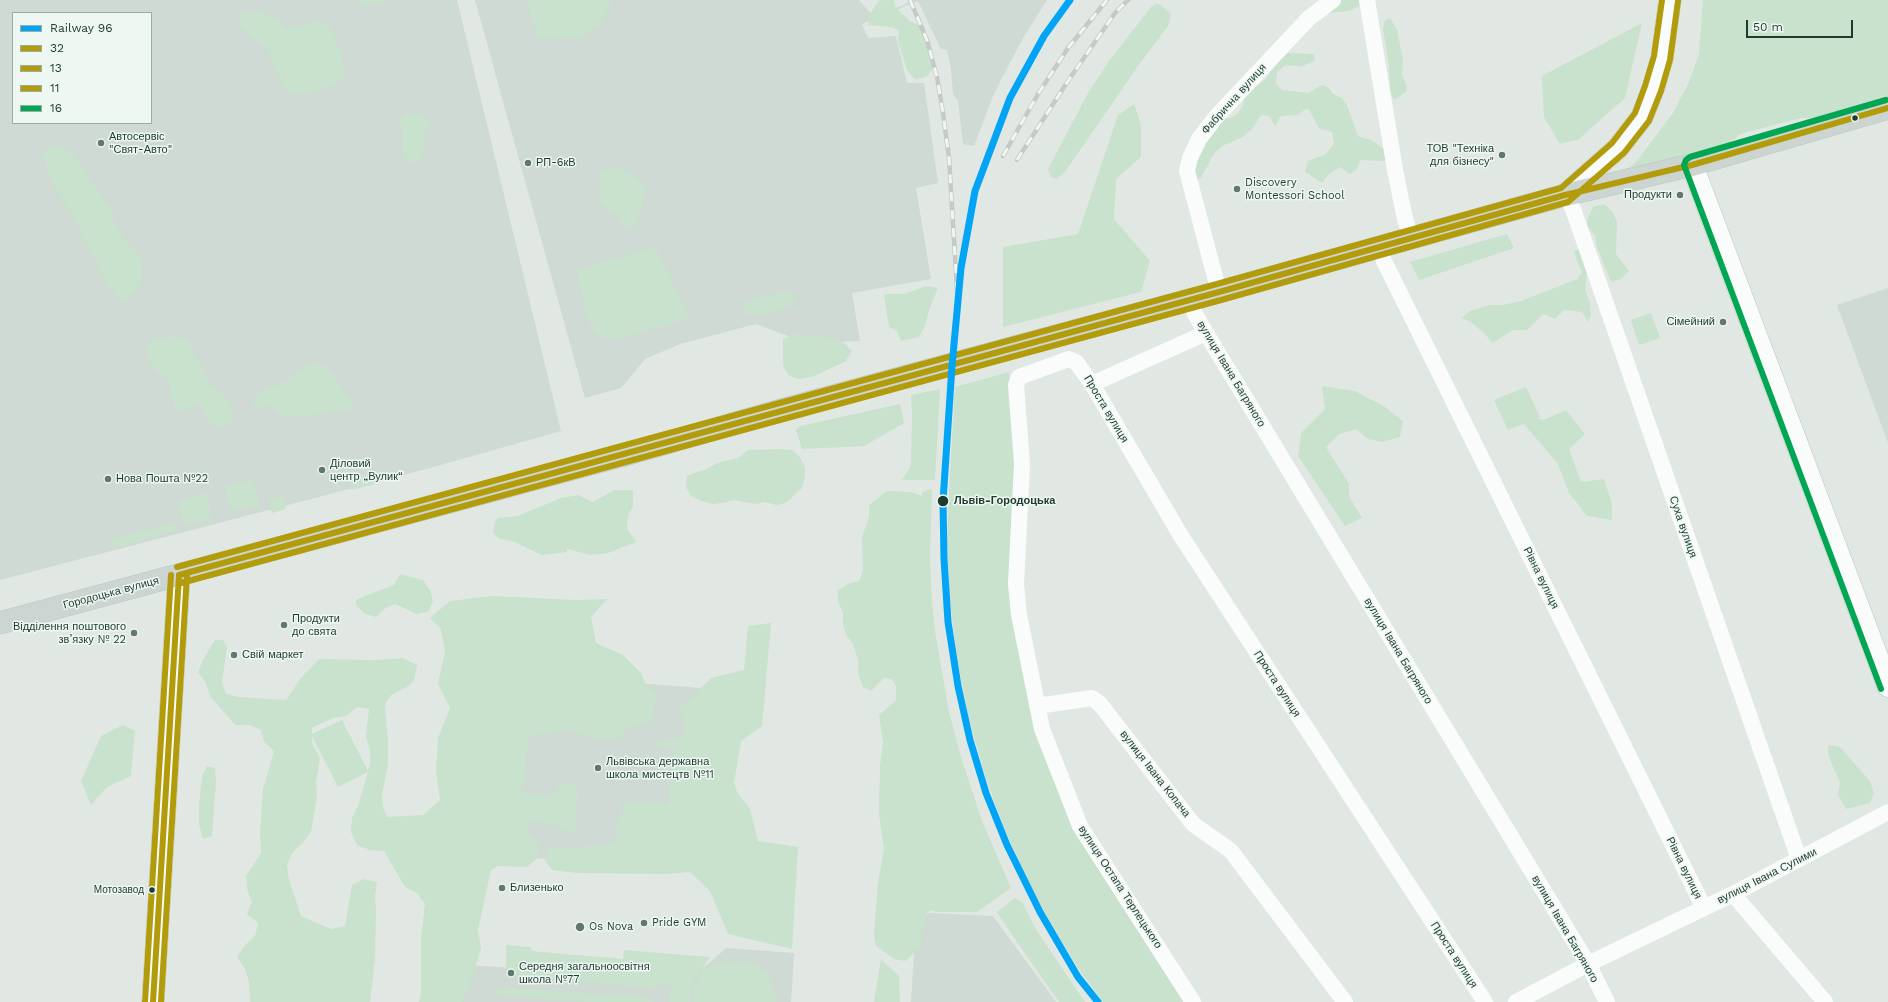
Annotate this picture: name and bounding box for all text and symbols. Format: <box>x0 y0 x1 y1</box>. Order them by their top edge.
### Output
legend <box>12 12 152 124</box>
scale bar <box>1748 12 1855 38</box>
text: 50 m <box>1753 20 1783 34</box>
text: Railway 96 <box>50 21 112 35</box>
text: 32 <box>50 41 64 55</box>
text: 13 <box>50 61 62 75</box>
street label: Фабрична вулиця <box>1199 61 1269 137</box>
text: 11 <box>50 81 59 95</box>
text: 16 <box>50 101 62 115</box>
unlabelled marker <box>1850 113 1860 123</box>
place label: Автосервіс "Свят-Авто" <box>109 130 172 156</box>
marker: Автосервіс "Свят-Авто" <box>96 138 106 148</box>
place label: ТОВ "Техніка для бізнесу" <box>1427 142 1494 168</box>
marker: ТОВ "Техніка для бізнесу" <box>1497 150 1507 160</box>
place label: РП-6кВ <box>536 156 576 170</box>
marker: РП-6кВ <box>523 158 533 168</box>
place label: Discovery Montessori School <box>1245 176 1345 202</box>
marker: Discovery Montessori School <box>1232 184 1242 194</box>
place label: Продукти <box>1624 188 1672 202</box>
marker: Продукти <box>1675 190 1685 200</box>
place label: Сімейний <box>1666 315 1715 329</box>
marker: Сімейний <box>1718 317 1728 327</box>
street label: вулиця Івана Багряного <box>1194 318 1268 430</box>
street label: Проста вулиця <box>1081 373 1131 445</box>
place label: Діловий центр „Вулик“ <box>330 457 403 483</box>
marker: Діловий центр „Вулик“ <box>317 465 327 475</box>
place label: Нова Пошта №22 <box>116 472 208 486</box>
marker: Нова Пошта №22 <box>103 474 113 484</box>
marker: Львів-Городоцька <box>936 494 950 508</box>
place label: Львів-Городоцька <box>954 494 1055 508</box>
street label: Суха вулиця <box>1666 494 1700 560</box>
street label: Рівна вулиця <box>1520 545 1562 611</box>
street label: Городоцька вулиця <box>62 574 160 612</box>
street label: вулиця Івана Багряного <box>1361 595 1435 707</box>
place label: Продукти до свята <box>292 612 340 638</box>
place label: Відділення поштового зв’язку № 22 <box>13 620 126 646</box>
marker: Продукти до свята <box>279 620 289 630</box>
marker: Відділення поштового зв’язку № 22 <box>129 628 139 638</box>
place label: Свій маркет <box>242 648 304 662</box>
street label: Проста вулиця <box>1251 648 1303 720</box>
marker: Свій маркет <box>229 650 239 660</box>
street label: вулиця Івана Копача <box>1117 728 1193 820</box>
place label: Львівська державна школа мистецтв №11 <box>606 755 714 781</box>
marker: Львівська державна школа мистецтв №11 <box>593 763 603 773</box>
street label: вулиця Остапа Терлецького <box>1075 823 1165 951</box>
street label: Рівна вулиця <box>1663 835 1705 901</box>
street label: вулиця Івана Сулими <box>1715 845 1819 907</box>
street label: вулиця Івана Багряного <box>1529 873 1601 985</box>
place label: Близенько <box>510 881 564 895</box>
marker: Близенько <box>497 883 507 893</box>
place label: Мотозавод <box>94 884 144 896</box>
marker: Мотозавод <box>147 885 157 895</box>
place label: Pride GYM <box>652 916 706 930</box>
marker: Pride GYM <box>639 918 649 928</box>
street label: Проста вулиця <box>1428 919 1480 991</box>
place label: Os Nova <box>589 920 633 934</box>
marker: Os Nova <box>574 921 586 933</box>
place label: Середня загальноосвітня школа №77 <box>519 960 650 986</box>
marker: Середня загальноосвітня школа №77 <box>506 968 516 978</box>

